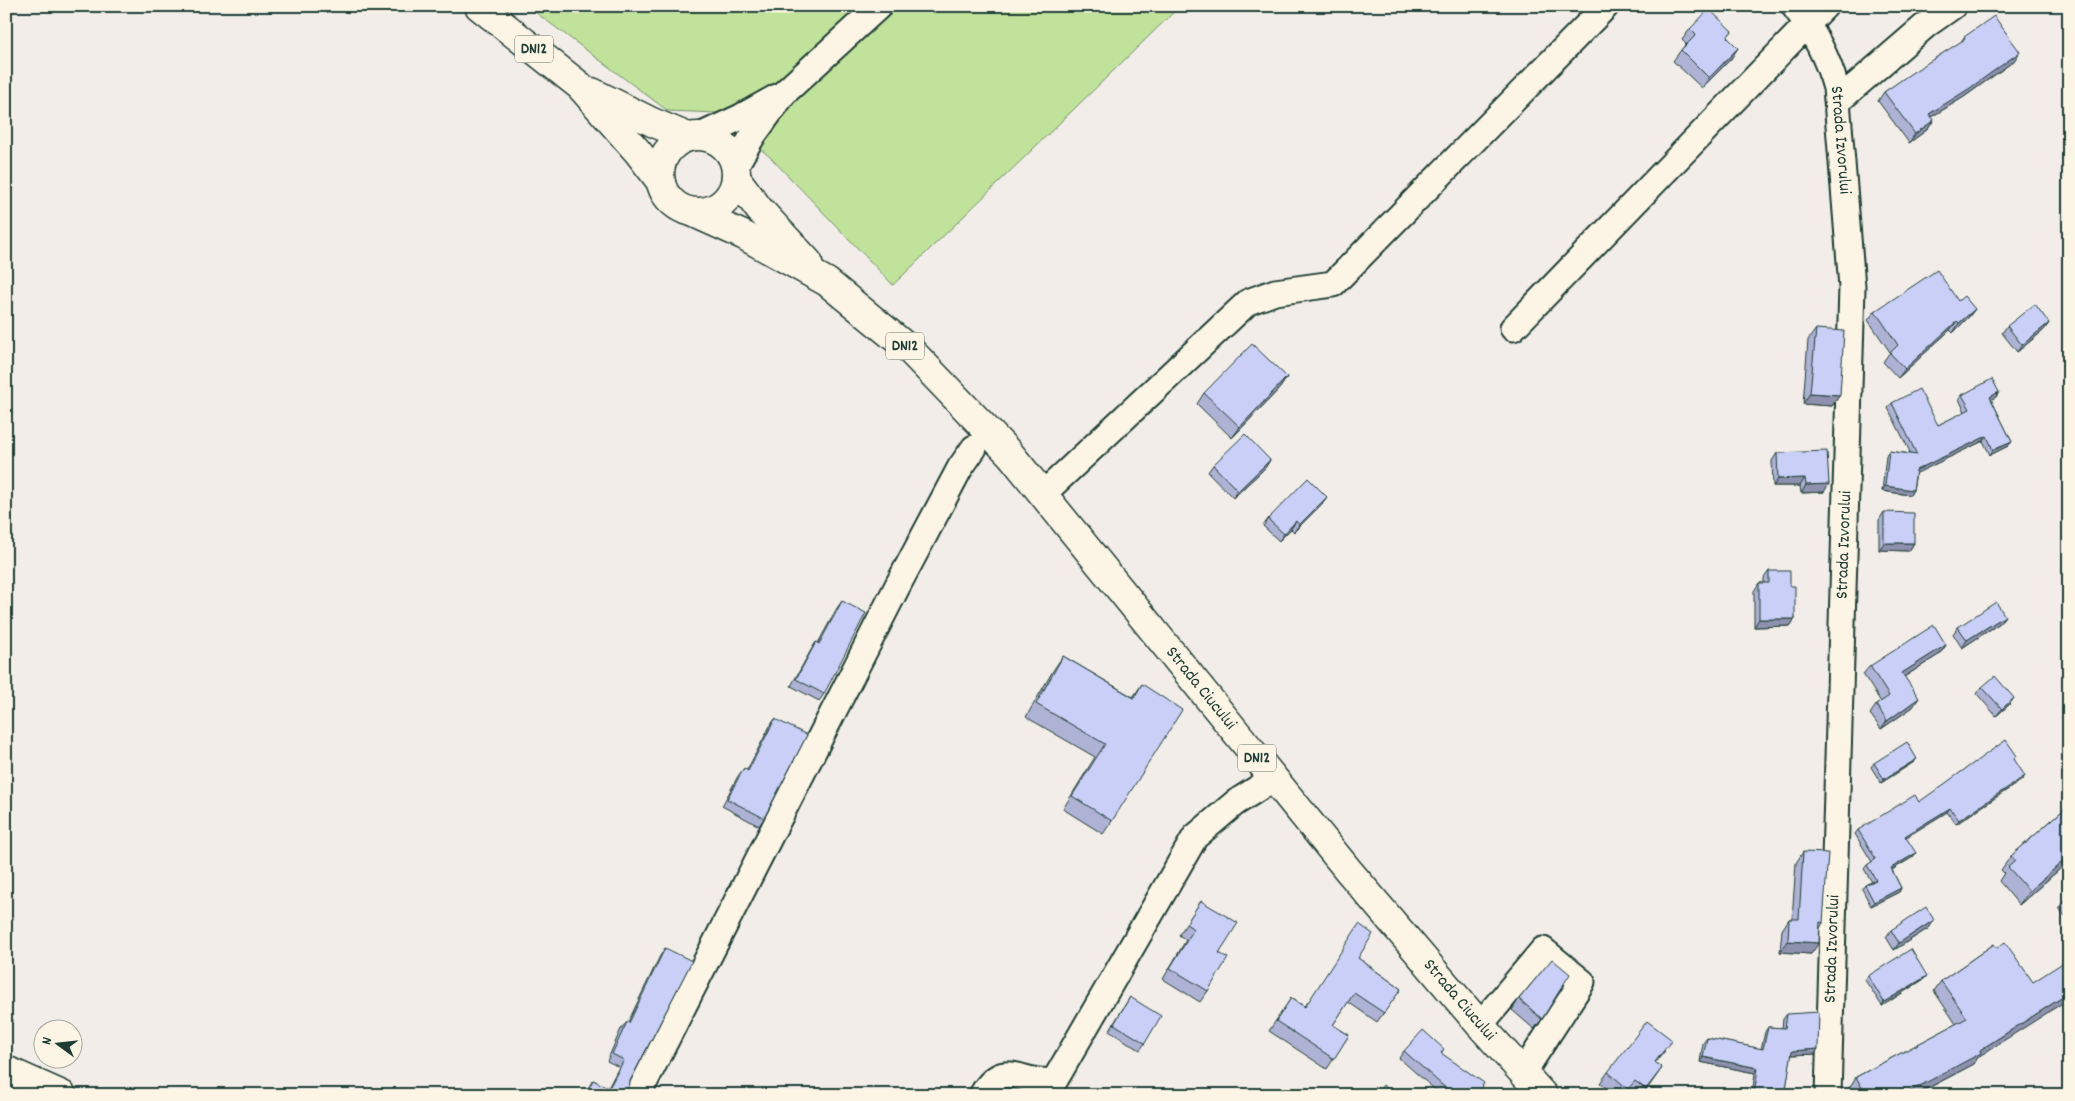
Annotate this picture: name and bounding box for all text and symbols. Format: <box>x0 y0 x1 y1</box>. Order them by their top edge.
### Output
road number: DN12 <box>515 36 553 62</box>
street label: Strada Izvorului <box>1823 85 1857 195</box>
road number: DN12 <box>886 332 924 360</box>
street label: Strada Izvorului <box>1831 490 1859 600</box>
street label: Strada Ciucului <box>1159 641 1242 736</box>
road number: DN12 <box>1238 744 1276 771</box>
street label: Strada Izvorului <box>1819 894 1847 1004</box>
street label: Strada Ciucului <box>1417 954 1501 1047</box>
north arrow <box>32 1018 82 1068</box>
text: N <box>37 1035 58 1047</box>

